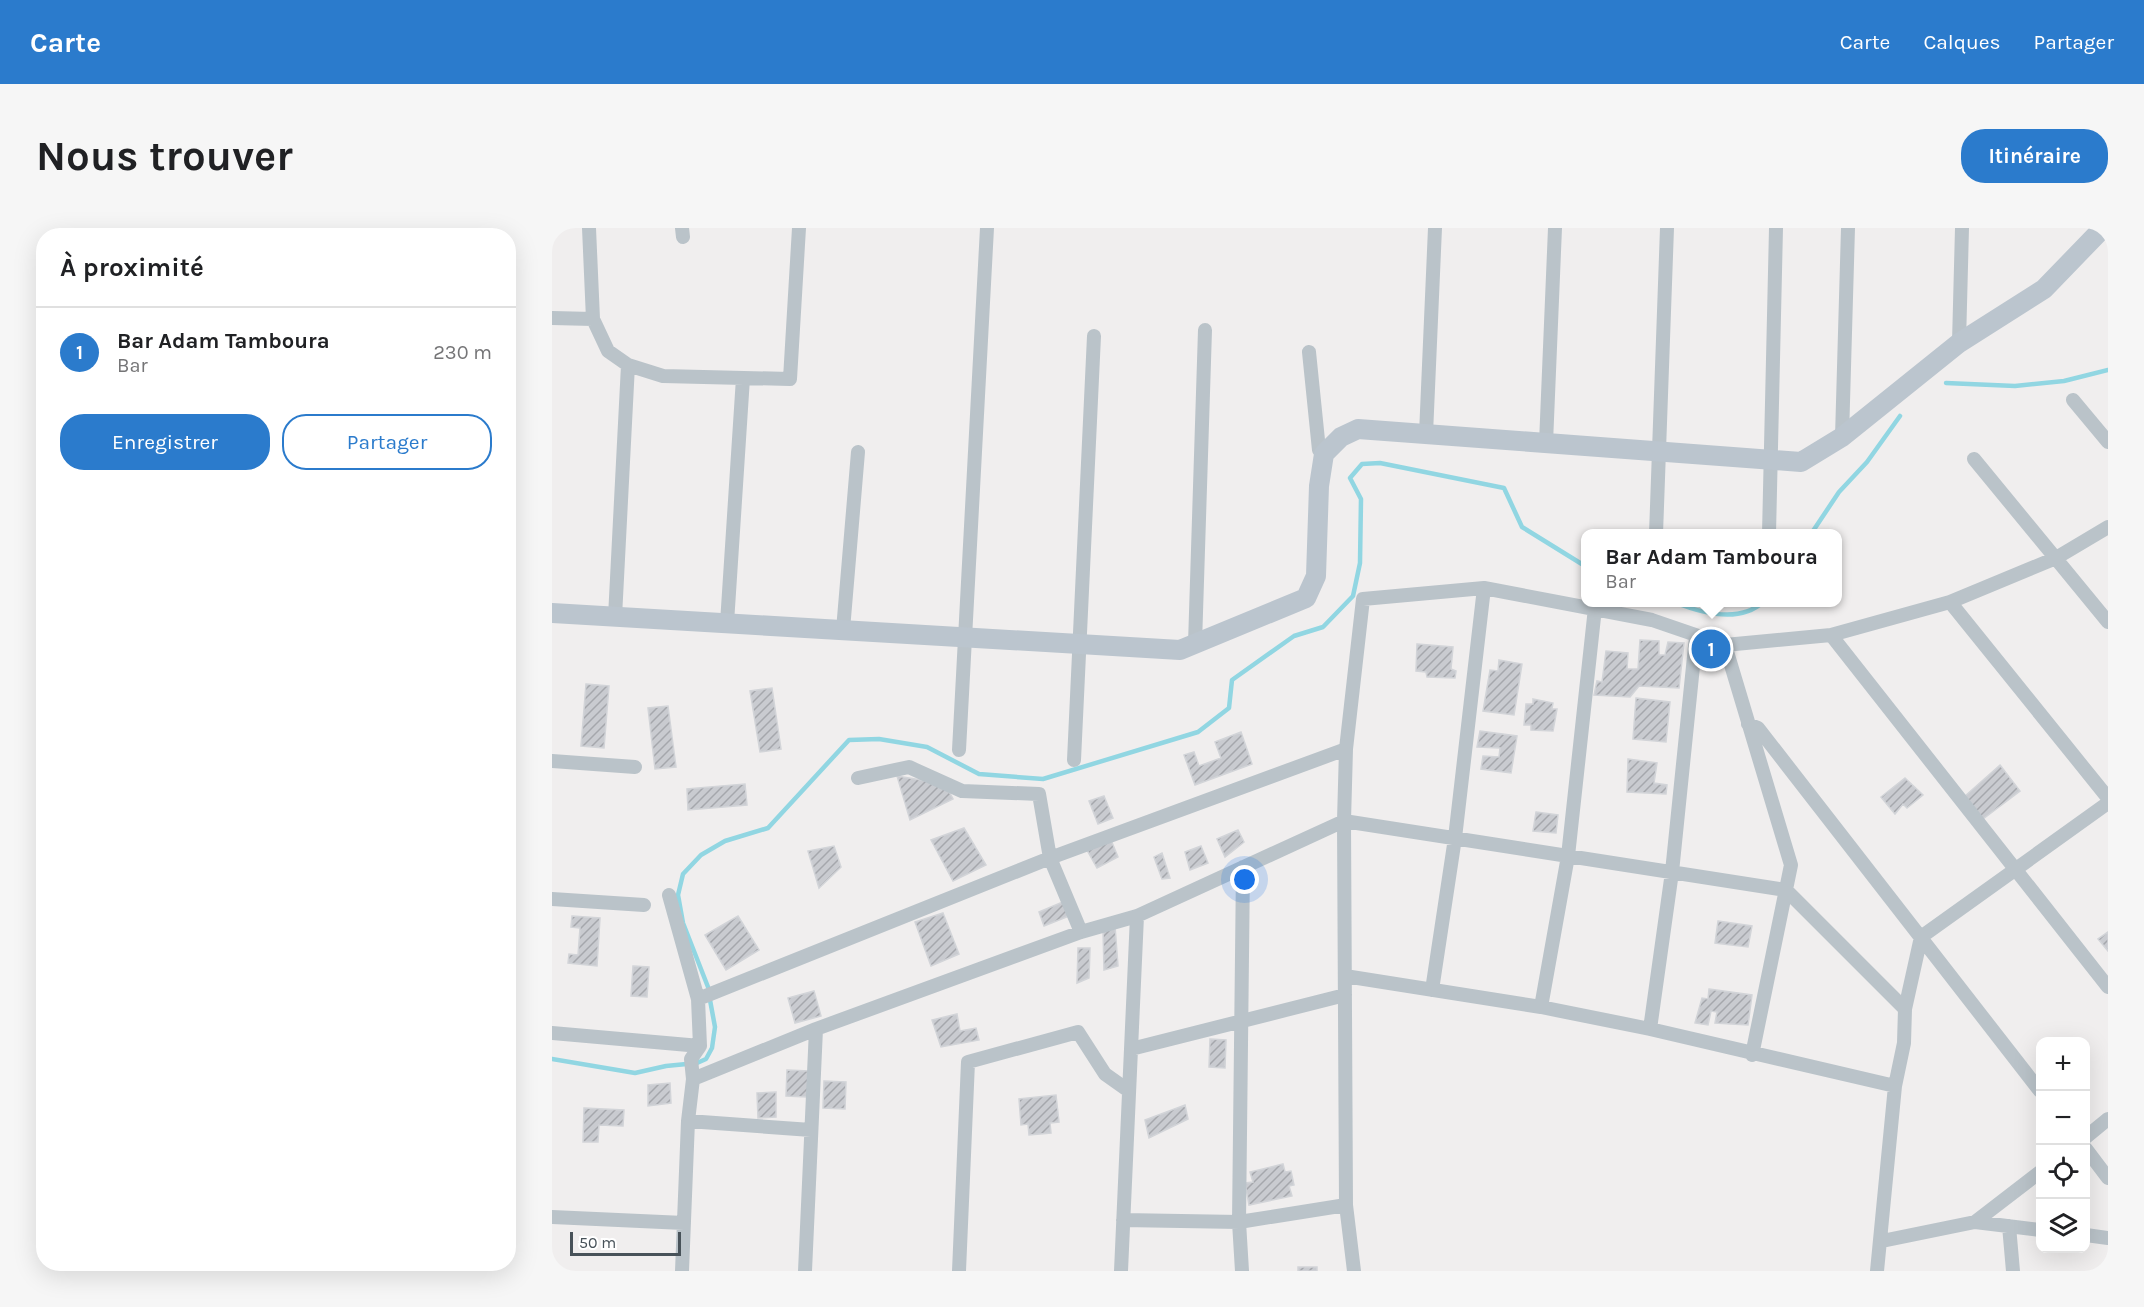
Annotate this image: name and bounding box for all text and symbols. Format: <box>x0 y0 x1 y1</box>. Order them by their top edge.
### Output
text: Carte <box>30 26 101 59</box>
text: Carte <box>1840 30 1890 54</box>
text: Calques <box>1923 30 2001 54</box>
text: Partager <box>2034 30 2114 54</box>
button: Itinéraire <box>1961 129 2108 183</box>
text: Nous trouver <box>36 131 293 181</box>
text: À proximité <box>60 252 204 283</box>
text: Bar Adam Tamboura <box>117 328 330 354</box>
text: 1 <box>76 341 83 364</box>
text: 230 m <box>433 341 492 364</box>
text: Bar <box>117 354 148 377</box>
button: Enregistrer <box>60 414 270 470</box>
button: Partager <box>282 414 492 470</box>
popup <box>1581 529 1842 607</box>
text: Bar Adam Tamboura <box>1605 544 1818 570</box>
text: Bar <box>1605 570 1636 593</box>
pin: 1 <box>1692 626 1730 672</box>
your location <box>1230 865 1259 894</box>
map controls <box>2036 1037 2090 1253</box>
button: + <box>2036 1037 2090 1091</box>
button: − <box>2036 1091 2090 1145</box>
button: locate <box>2036 1145 2090 1199</box>
button: layers <box>2036 1199 2090 1253</box>
scale bar <box>570 1229 681 1256</box>
text: 50 m <box>579 1233 616 1252</box>

